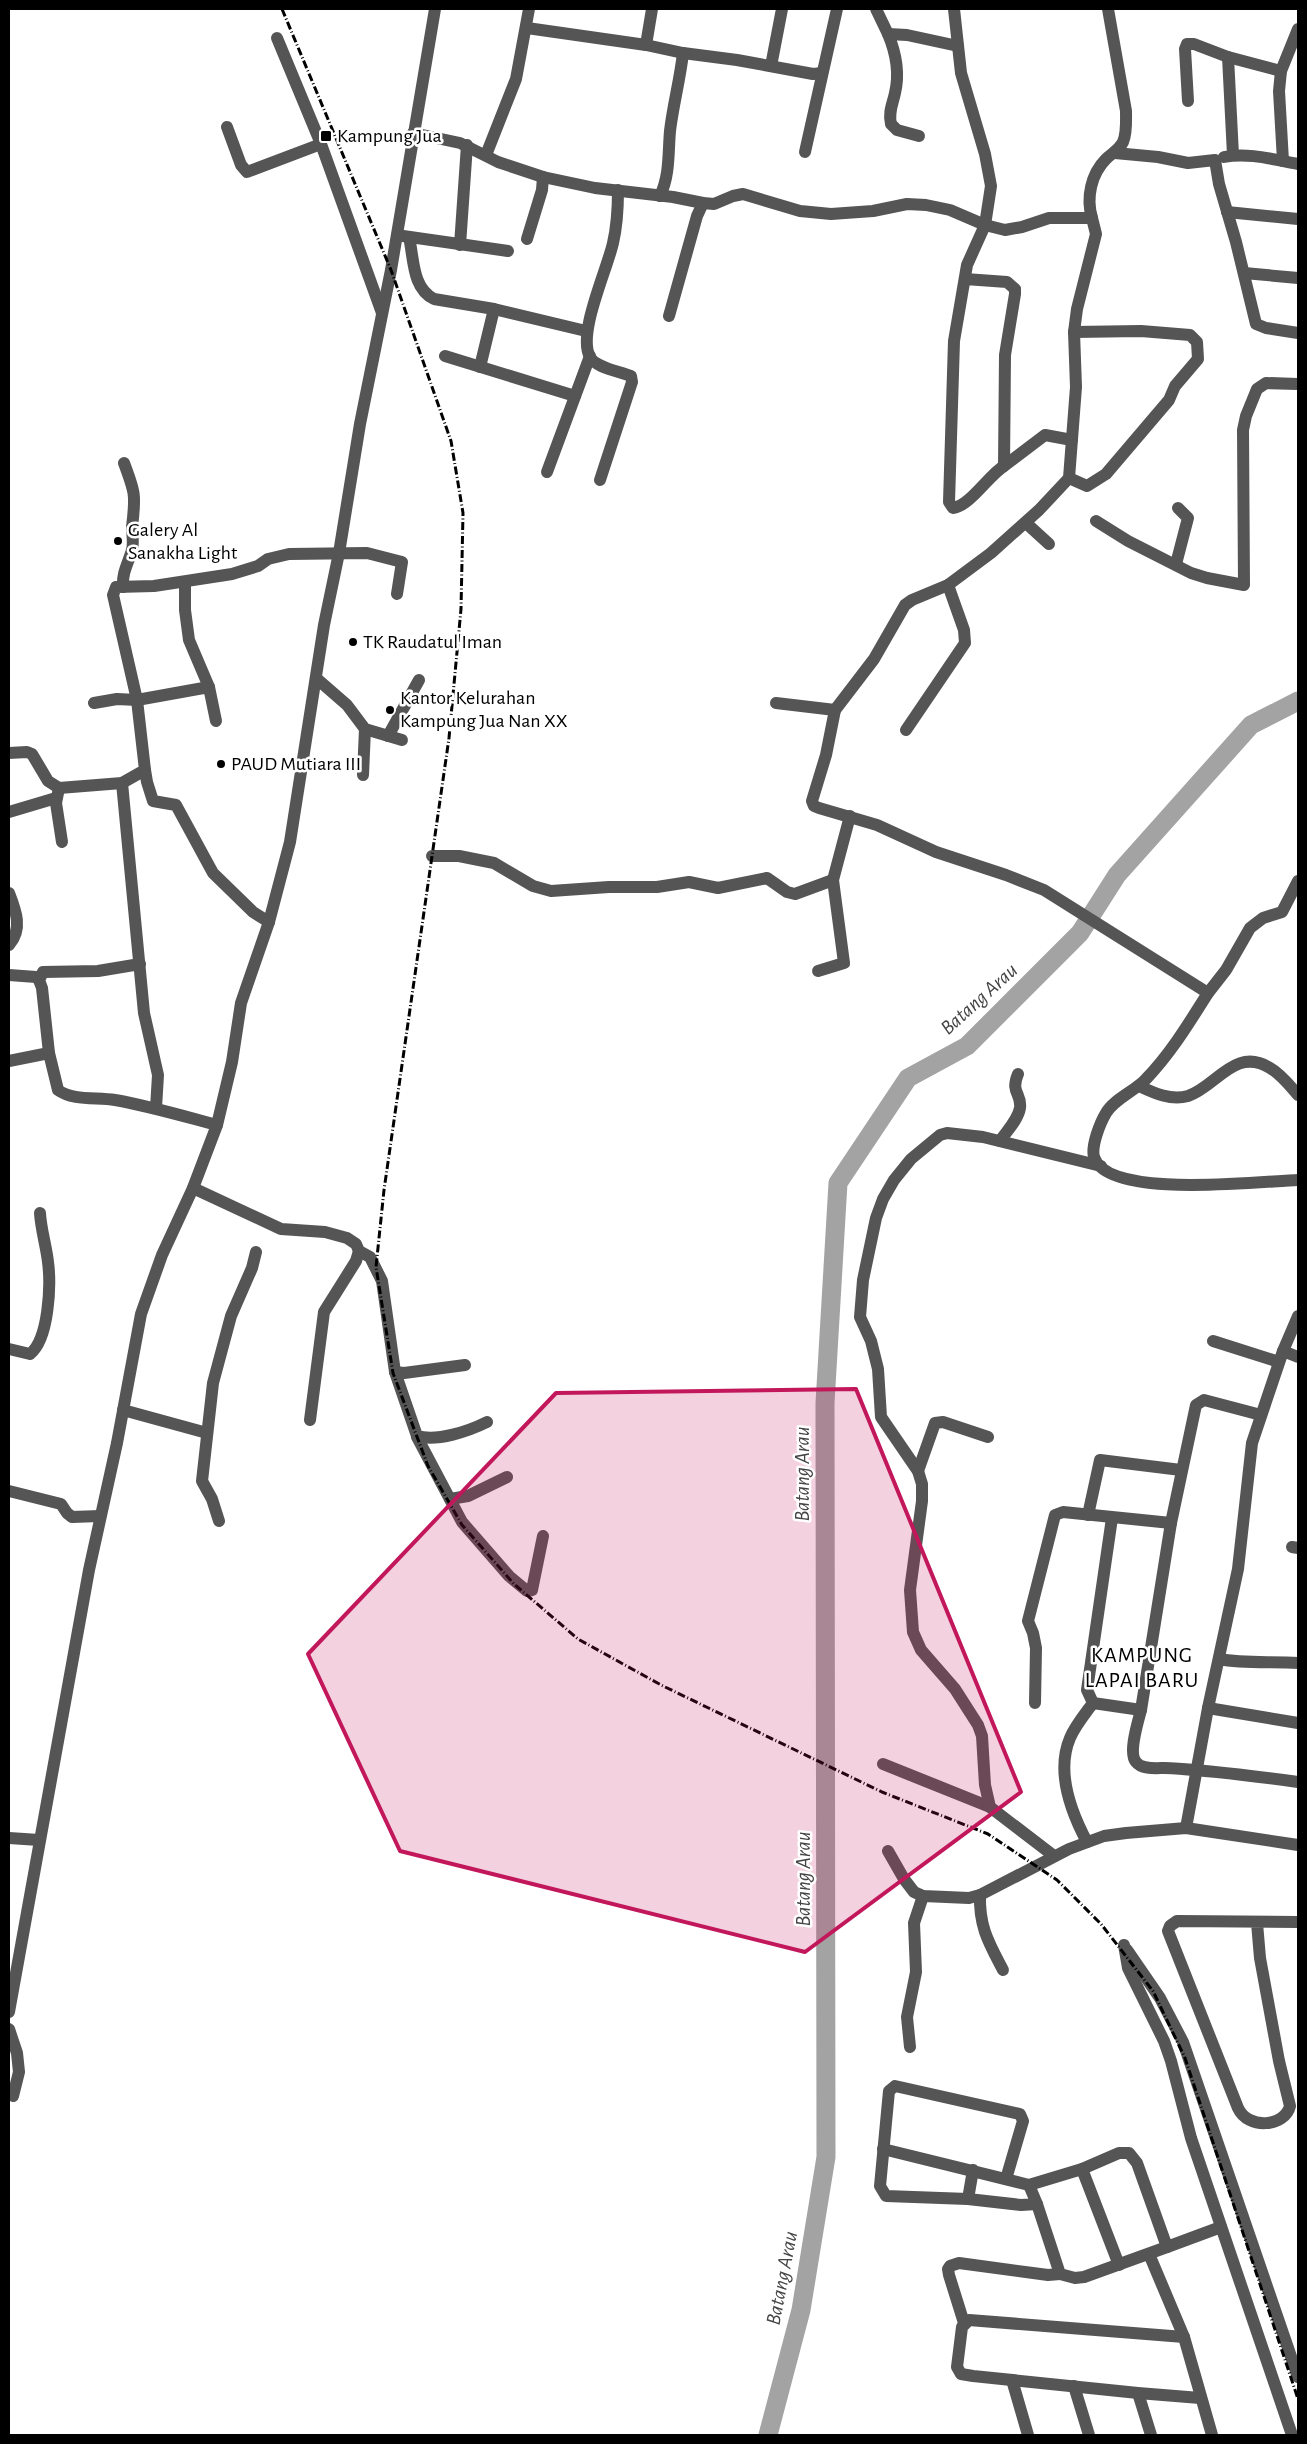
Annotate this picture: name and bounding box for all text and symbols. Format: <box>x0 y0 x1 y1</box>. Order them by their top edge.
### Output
place label: Kampung Jua <box>337 126 442 146</box>
marker: Kampung Jua <box>319 129 333 143</box>
place label: Galery Al Sanakha Light <box>128 520 238 563</box>
marker: Galery Al Sanakha Light <box>112 535 124 547</box>
place label: TK Raudatul Iman <box>363 632 502 652</box>
marker: TK Raudatul Iman <box>347 636 359 648</box>
place label: Kantor Kelurahan Kampung Jua Nan XX <box>400 688 568 731</box>
marker: Kantor Kelurahan Kampung Jua Nan XX <box>384 704 396 716</box>
place label: PAUD Mutiara III <box>231 754 361 774</box>
marker: PAUD Mutiara III <box>215 758 227 770</box>
water label: Batang Arau <box>937 959 1021 1039</box>
water label: Batang Arau <box>792 1426 813 1522</box>
district label: KAMPUNG LAPAI BARU <box>1085 1644 1199 1691</box>
water label: Batang Arau <box>793 1831 814 1927</box>
water label: Batang Arau <box>763 2229 801 2327</box>

